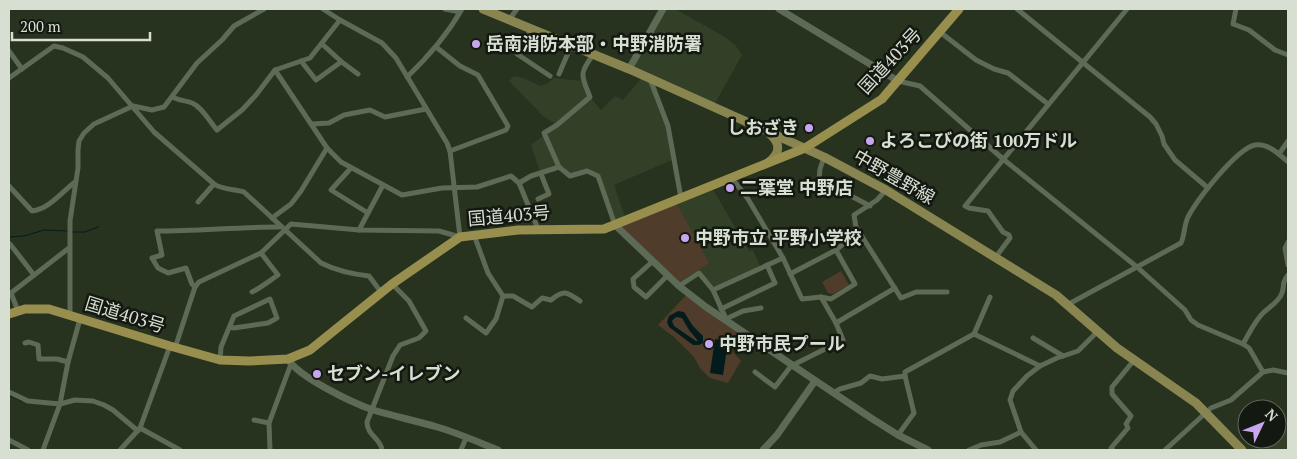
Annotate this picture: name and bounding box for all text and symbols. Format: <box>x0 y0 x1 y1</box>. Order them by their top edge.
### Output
scale bar <box>12 10 150 42</box>
text: 200 m <box>20 16 61 36</box>
street label: 国道403号 <box>852 22 926 99</box>
place label: 岳南消防本部・中野消防署 <box>486 31 702 55</box>
marker: 岳南消防本部・中野消防署 <box>470 38 482 50</box>
place label: しおざき <box>727 115 799 139</box>
marker: しおざき <box>803 122 815 134</box>
place label: よろこびの街 100万ドル <box>880 128 1077 152</box>
marker: よろこびの街 100万ドル <box>864 135 876 147</box>
street label: 中野豊野線 <box>850 143 939 209</box>
place label: 二葉堂 中野店 <box>740 175 853 199</box>
marker: 二葉堂 中野店 <box>724 182 736 194</box>
street label: 国道403号 <box>467 199 551 231</box>
place label: 中野市立 平野小学校 <box>695 225 862 249</box>
marker: 中野市立 平野小学校 <box>679 232 691 244</box>
street label: 国道403号 <box>82 290 168 338</box>
place label: 中野市民プール <box>719 331 845 355</box>
marker: 中野市民プール <box>703 338 715 350</box>
place label: セブン-イレブン <box>327 361 460 385</box>
marker: セブン-イレブン <box>311 368 323 380</box>
north arrow <box>1237 399 1287 449</box>
text: N <box>1261 404 1283 425</box>

